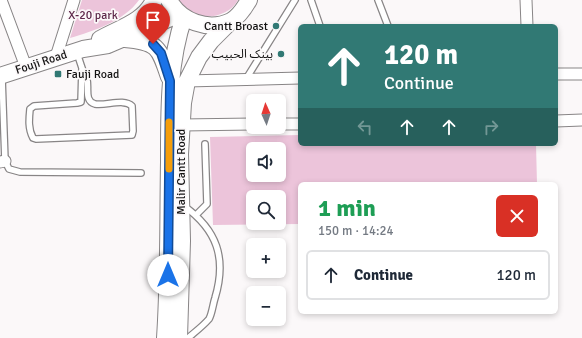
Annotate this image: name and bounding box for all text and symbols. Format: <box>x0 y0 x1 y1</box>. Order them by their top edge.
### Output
pin <box>136 3 170 44</box>
park label: X-20 park <box>68 8 118 23</box>
icon: arrive <box>142 9 164 31</box>
place label: Cantt Broast <box>204 19 268 34</box>
marker: Cantt Broast <box>271 21 281 31</box>
text: 120 m <box>384 38 458 72</box>
icon: ahead <box>318 40 370 92</box>
street label: Fouji Road <box>13 47 69 78</box>
place label: بينک الحبيب <box>212 47 273 62</box>
marker: بينک الحبيب <box>276 49 286 59</box>
place label: Fauji Road <box>66 67 119 82</box>
marker: Fauji Road <box>53 69 63 79</box>
text: Continue <box>384 72 454 94</box>
north arrow <box>246 94 286 134</box>
map controls <box>246 94 286 326</box>
icon: left <box>354 116 376 138</box>
icon: ahead <box>396 116 418 138</box>
icon: ahead <box>438 116 460 138</box>
icon: right <box>480 116 502 138</box>
street label: Malir Cantt Road <box>174 129 189 215</box>
button: sound <box>246 142 286 182</box>
button: search <box>246 190 286 230</box>
text: 1 min <box>318 193 376 223</box>
button: close <box>496 195 538 237</box>
text: 150 m · 14:24 <box>318 223 394 239</box>
button: + <box>246 238 286 278</box>
position arrow <box>147 254 189 296</box>
icon: ahead <box>320 264 342 286</box>
text: Continue <box>354 266 413 284</box>
text: 120 m <box>496 266 536 284</box>
button: − <box>246 286 286 326</box>

